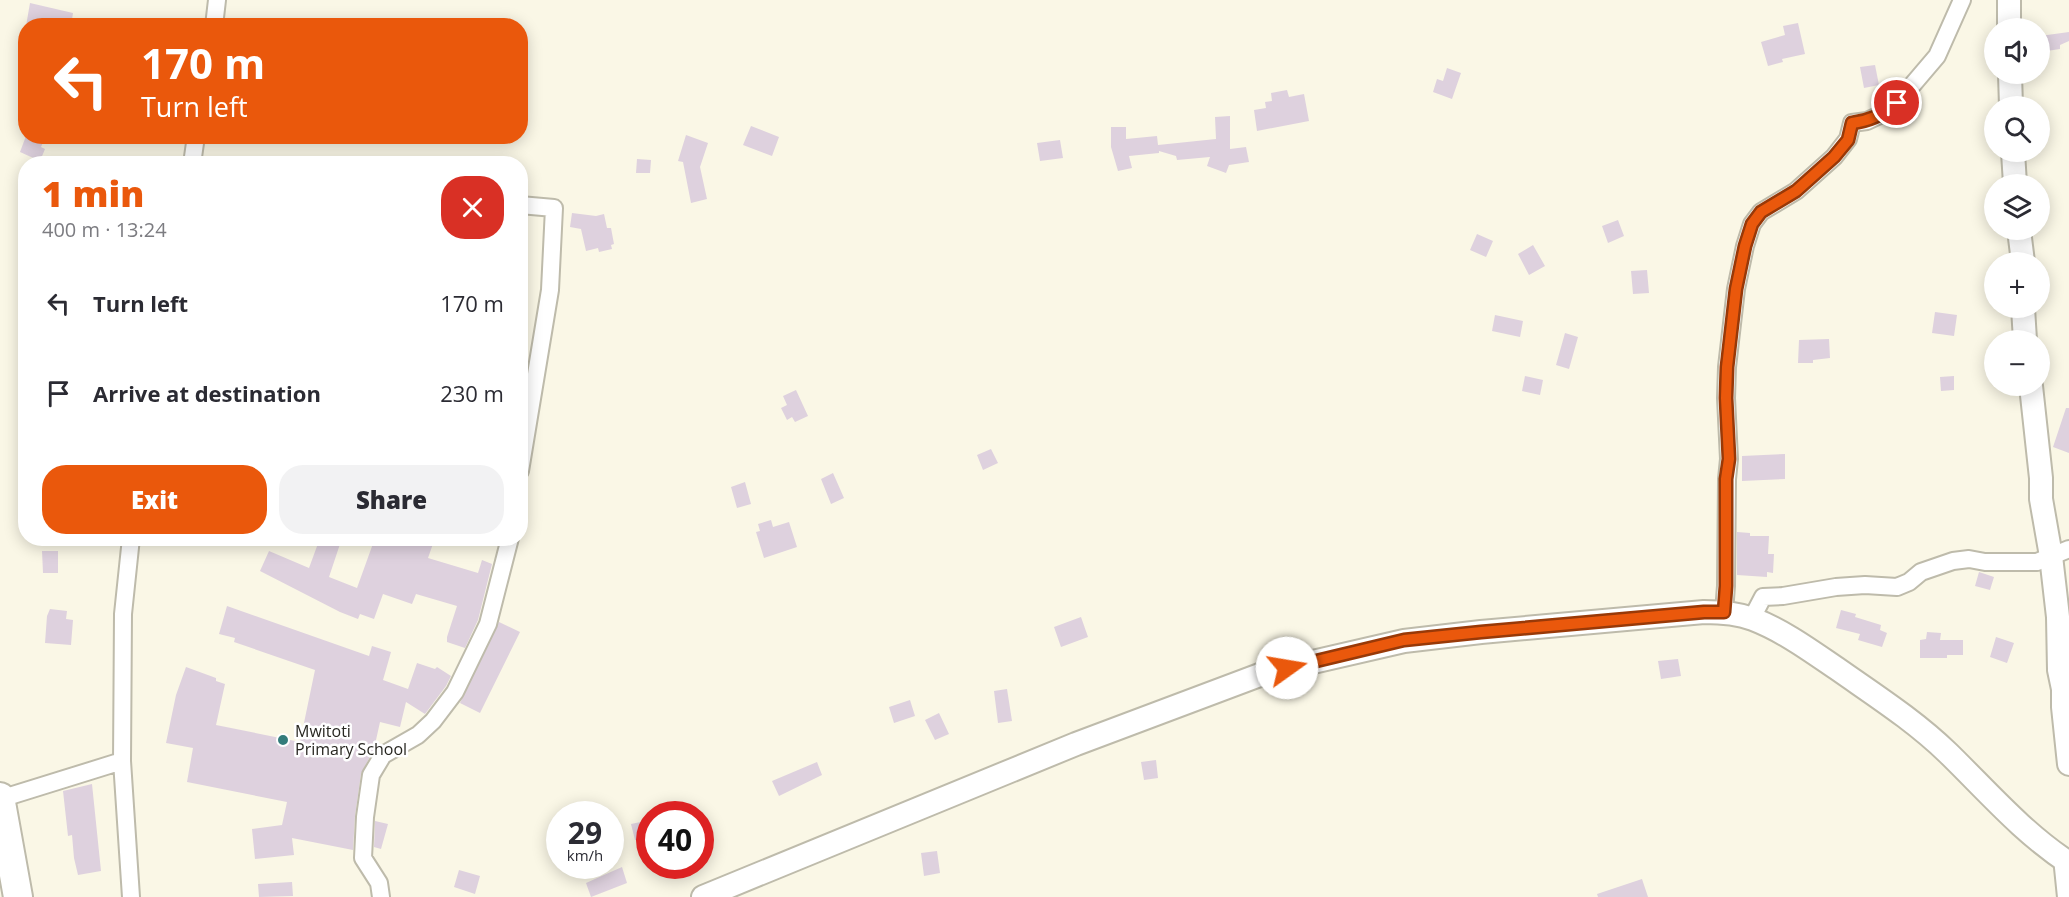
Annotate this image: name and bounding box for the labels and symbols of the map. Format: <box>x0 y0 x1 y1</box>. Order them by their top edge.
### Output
pin <box>1871 77 1922 128</box>
position arrow <box>1255 636 1319 700</box>
place label: Mwitoti Primary School <box>295 720 407 760</box>
marker: Mwitoti Primary School <box>276 733 290 747</box>
speed limit sign: 40 <box>636 801 714 879</box>

